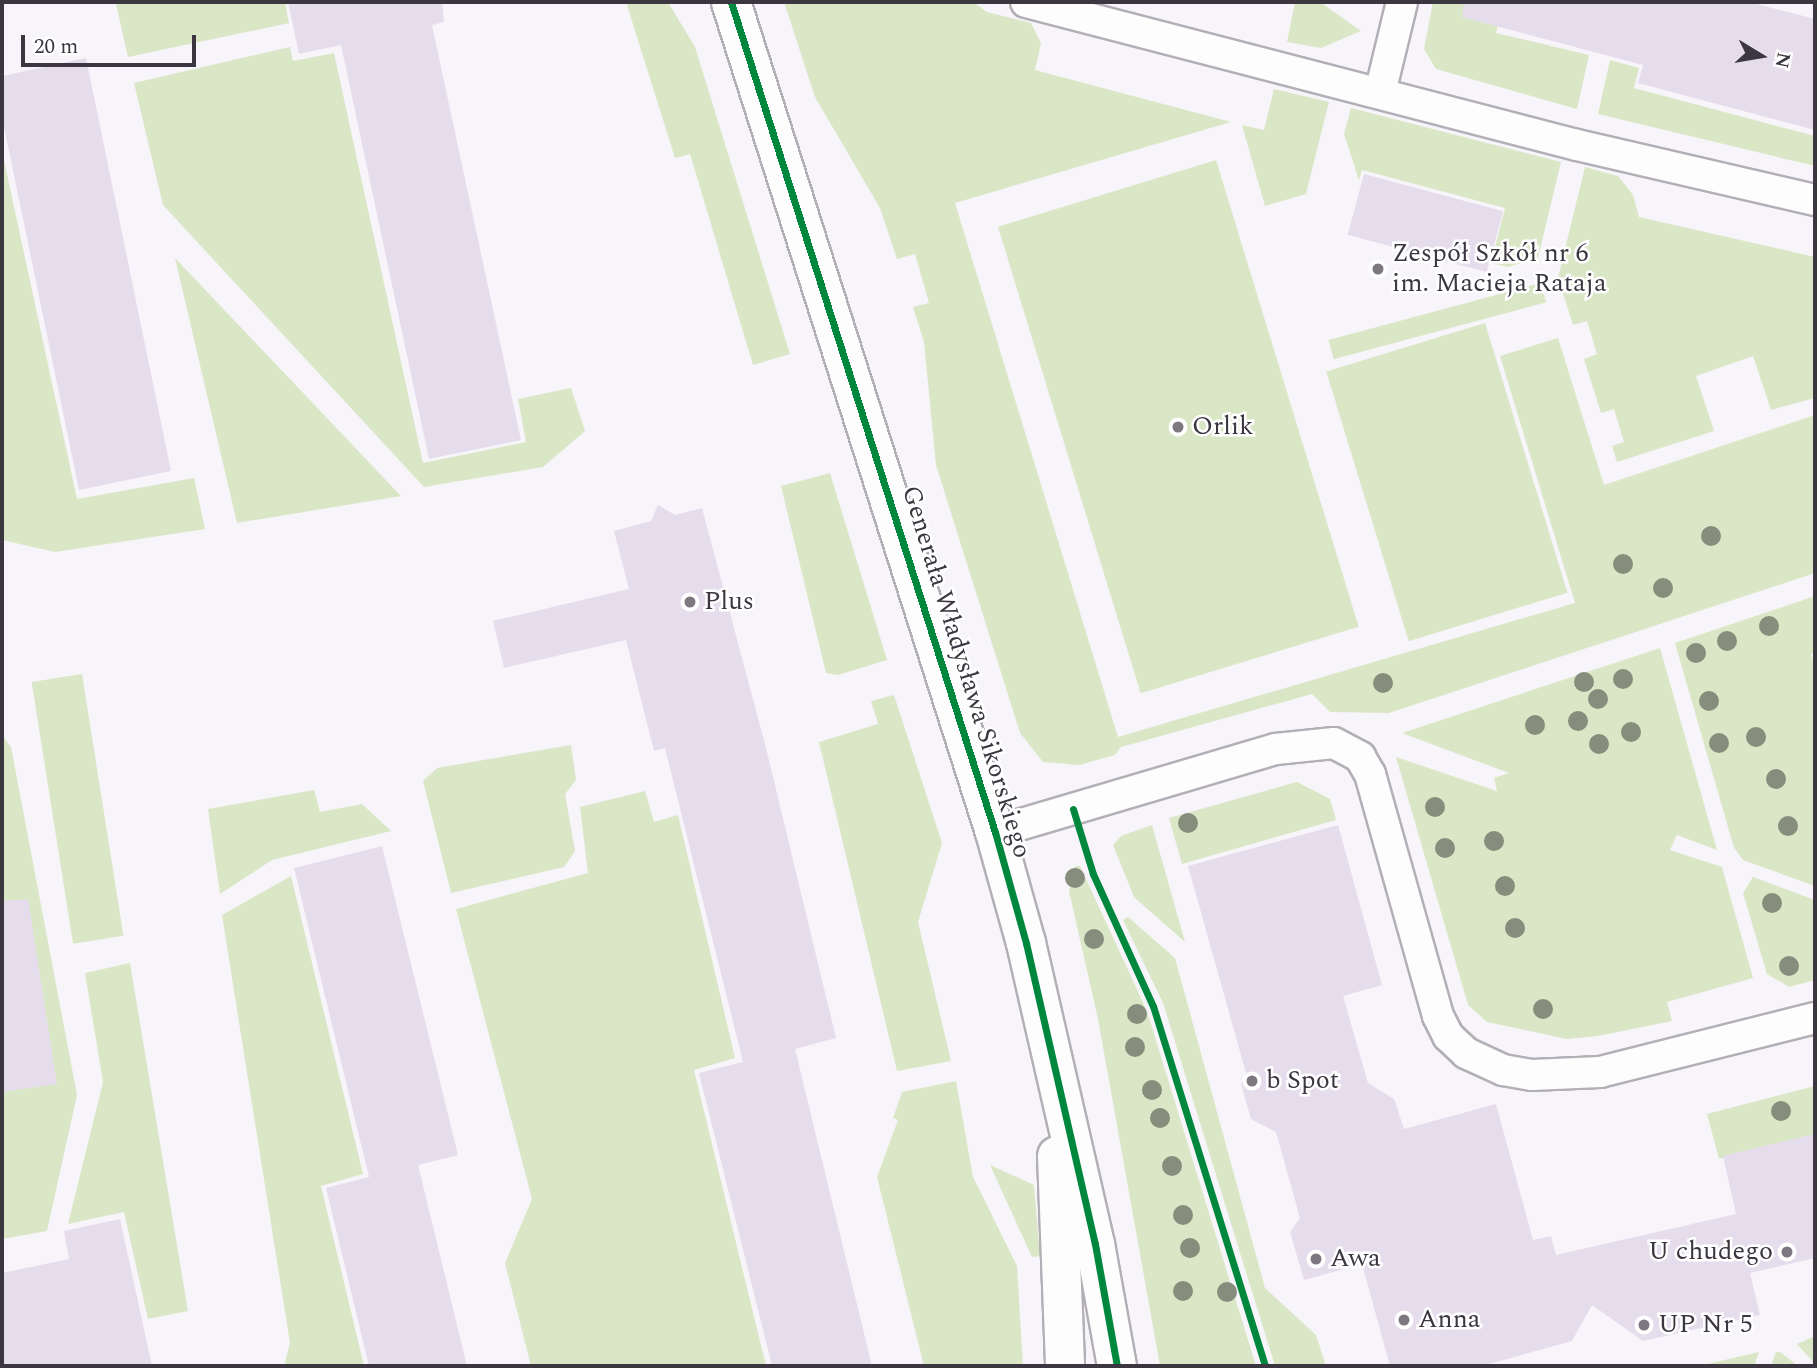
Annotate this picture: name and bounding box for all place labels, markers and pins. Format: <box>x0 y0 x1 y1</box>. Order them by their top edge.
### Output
place label: Zespół Szkół nr 6 im. Macieja Rataja <box>1392 238 1607 300</box>
marker: Zespół Szkół nr 6 im. Macieja Rataja <box>1370 261 1386 277</box>
place label: Orlik <box>1192 411 1254 443</box>
marker: Orlik <box>1170 419 1186 435</box>
place label: Plus <box>704 586 754 618</box>
marker: Plus <box>682 594 698 610</box>
place label: b Spot <box>1266 1065 1339 1097</box>
marker: b Spot <box>1244 1073 1260 1089</box>
place label: U chudego <box>1648 1236 1773 1268</box>
place label: Awa <box>1330 1243 1381 1275</box>
marker: U chudego <box>1779 1244 1795 1260</box>
marker: Awa <box>1308 1251 1324 1267</box>
place label: Anna <box>1418 1304 1480 1336</box>
place label: UP Nr 5 <box>1658 1309 1753 1341</box>
marker: Anna <box>1396 1312 1412 1328</box>
marker: UP Nr 5 <box>1636 1317 1652 1333</box>

